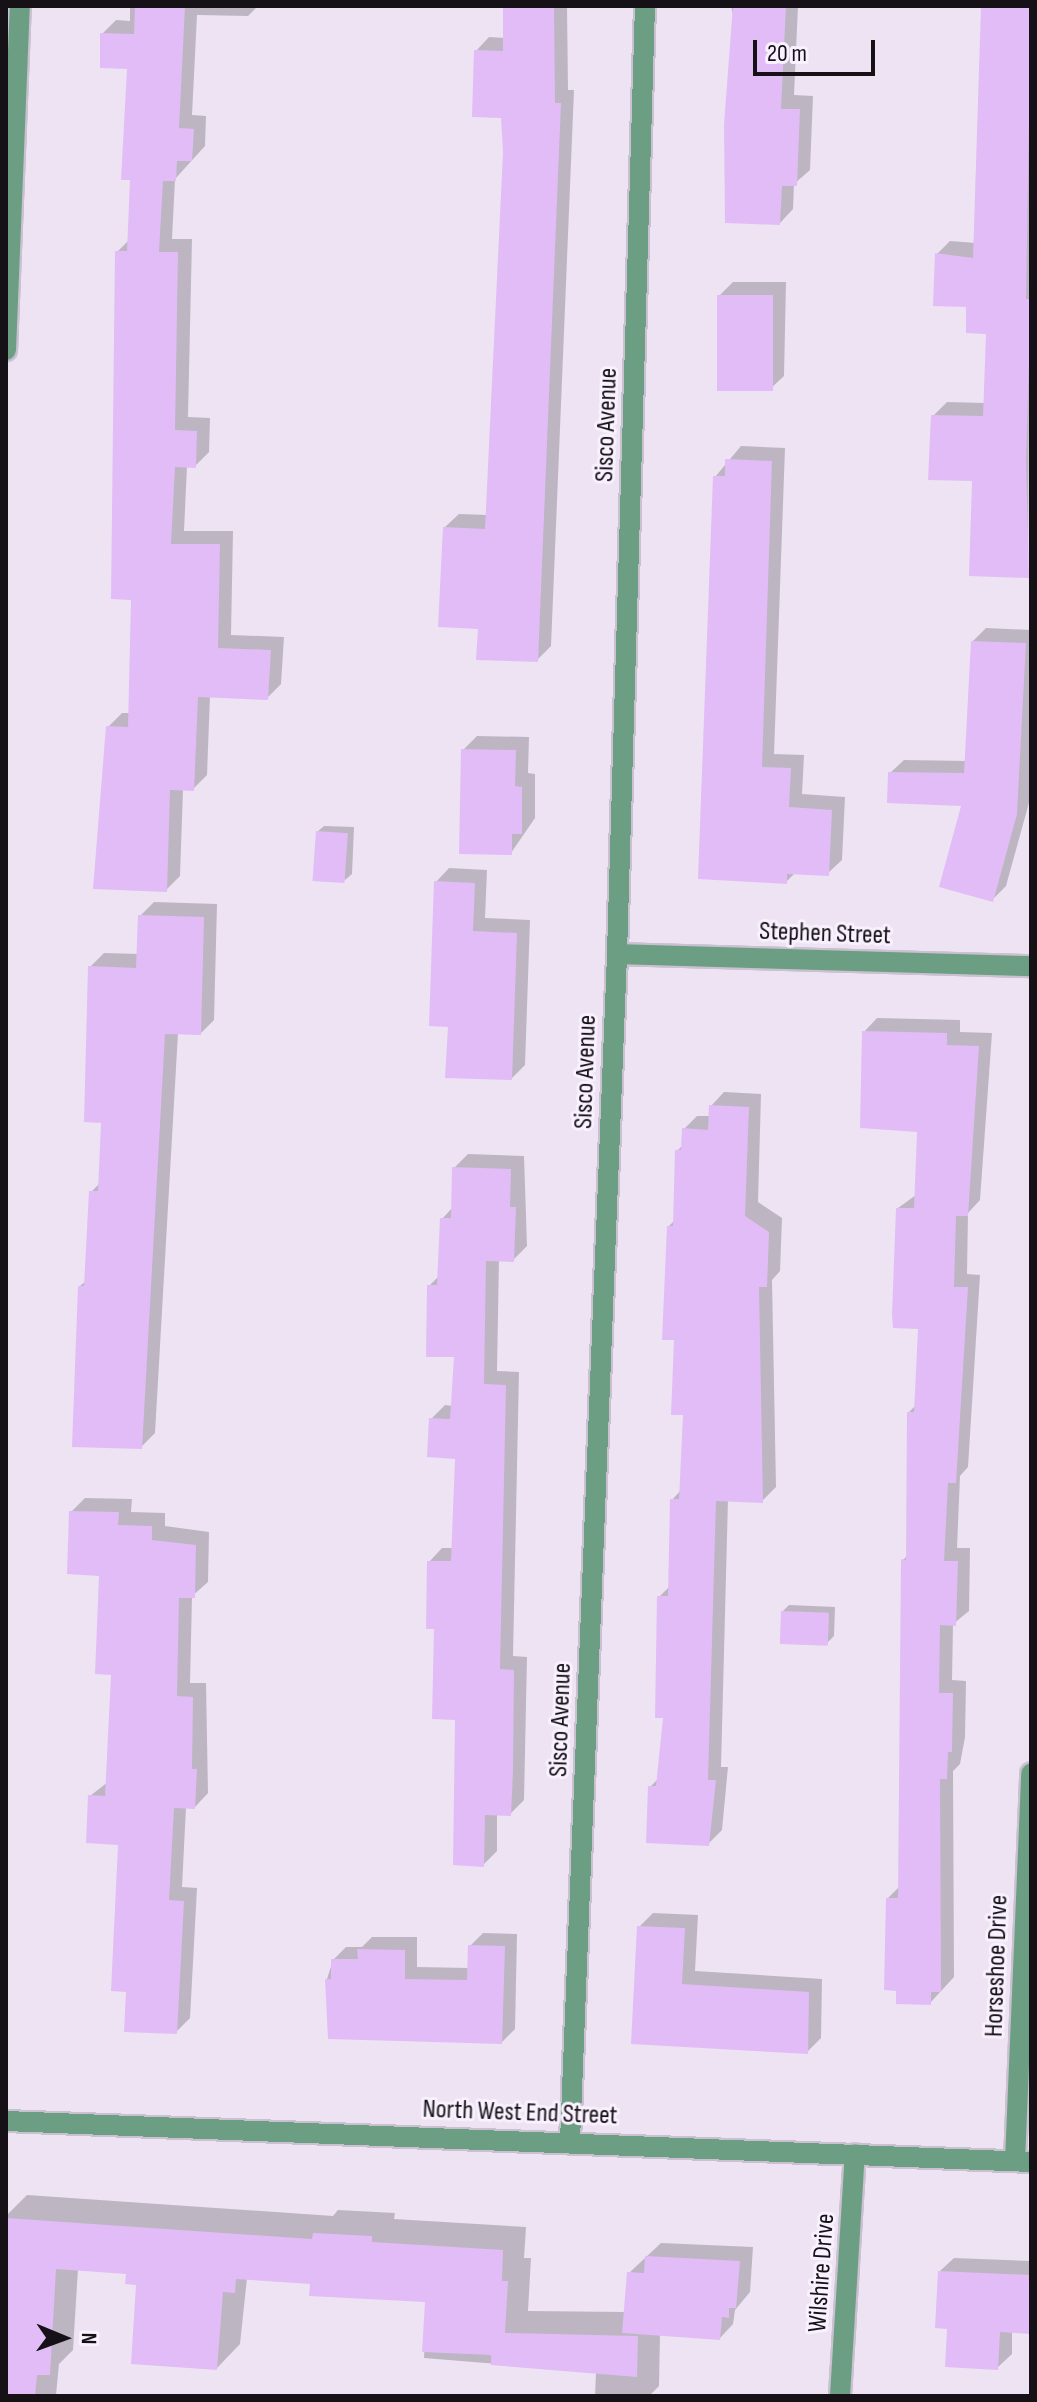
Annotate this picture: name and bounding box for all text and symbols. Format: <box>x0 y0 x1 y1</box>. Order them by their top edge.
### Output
scale bar <box>757 24 879 74</box>
text: 20 m <box>767 39 807 68</box>
street label: Sisco Avenue <box>589 367 625 483</box>
street label: Stephen Street <box>759 916 891 952</box>
street label: Sisco Avenue <box>568 1014 604 1130</box>
street label: Sisco Avenue <box>543 1662 579 1778</box>
street label: Horseshoe Drive <box>979 1894 1015 2038</box>
street label: North West End Street <box>422 2094 618 2132</box>
street label: Wilshire Drive <box>802 2213 842 2333</box>
north arrow <box>24 2298 104 2378</box>
text: N <box>75 2332 102 2345</box>

